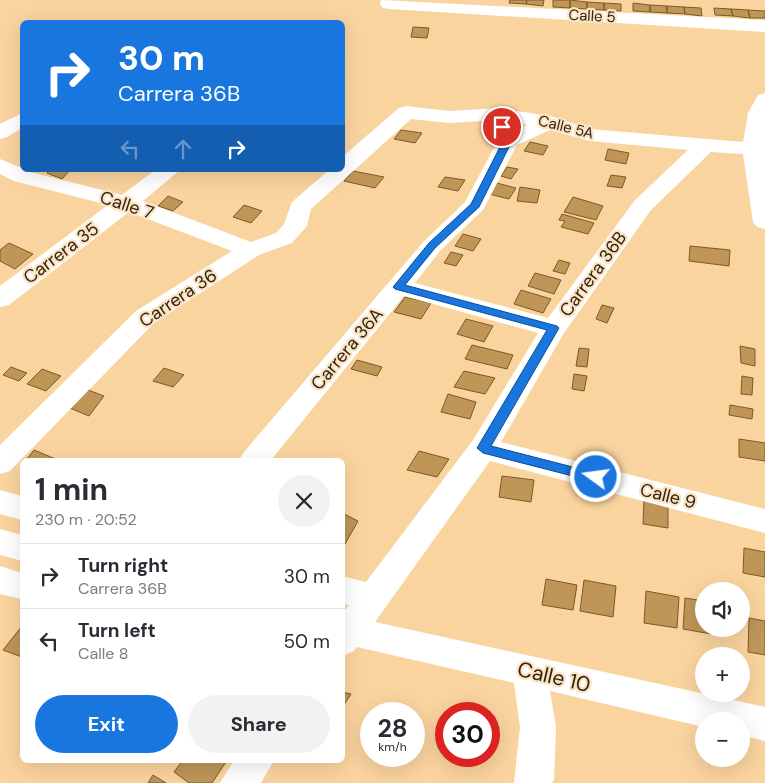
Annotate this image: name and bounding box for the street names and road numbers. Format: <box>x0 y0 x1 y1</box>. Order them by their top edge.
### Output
street label: Calle 5 <box>568 5 616 27</box>
street label: Calle 5A <box>536 110 596 144</box>
street label: Calle 7 <box>97 185 157 225</box>
street label: Carrera 35 <box>18 217 104 289</box>
street label: Carrera 36B <box>554 226 632 321</box>
street label: Carrera 36 <box>134 263 222 333</box>
street label: Carrera 36A <box>306 303 388 395</box>
street label: Calle 9 <box>637 477 699 515</box>
street label: Calle 10 <box>515 655 593 699</box>

